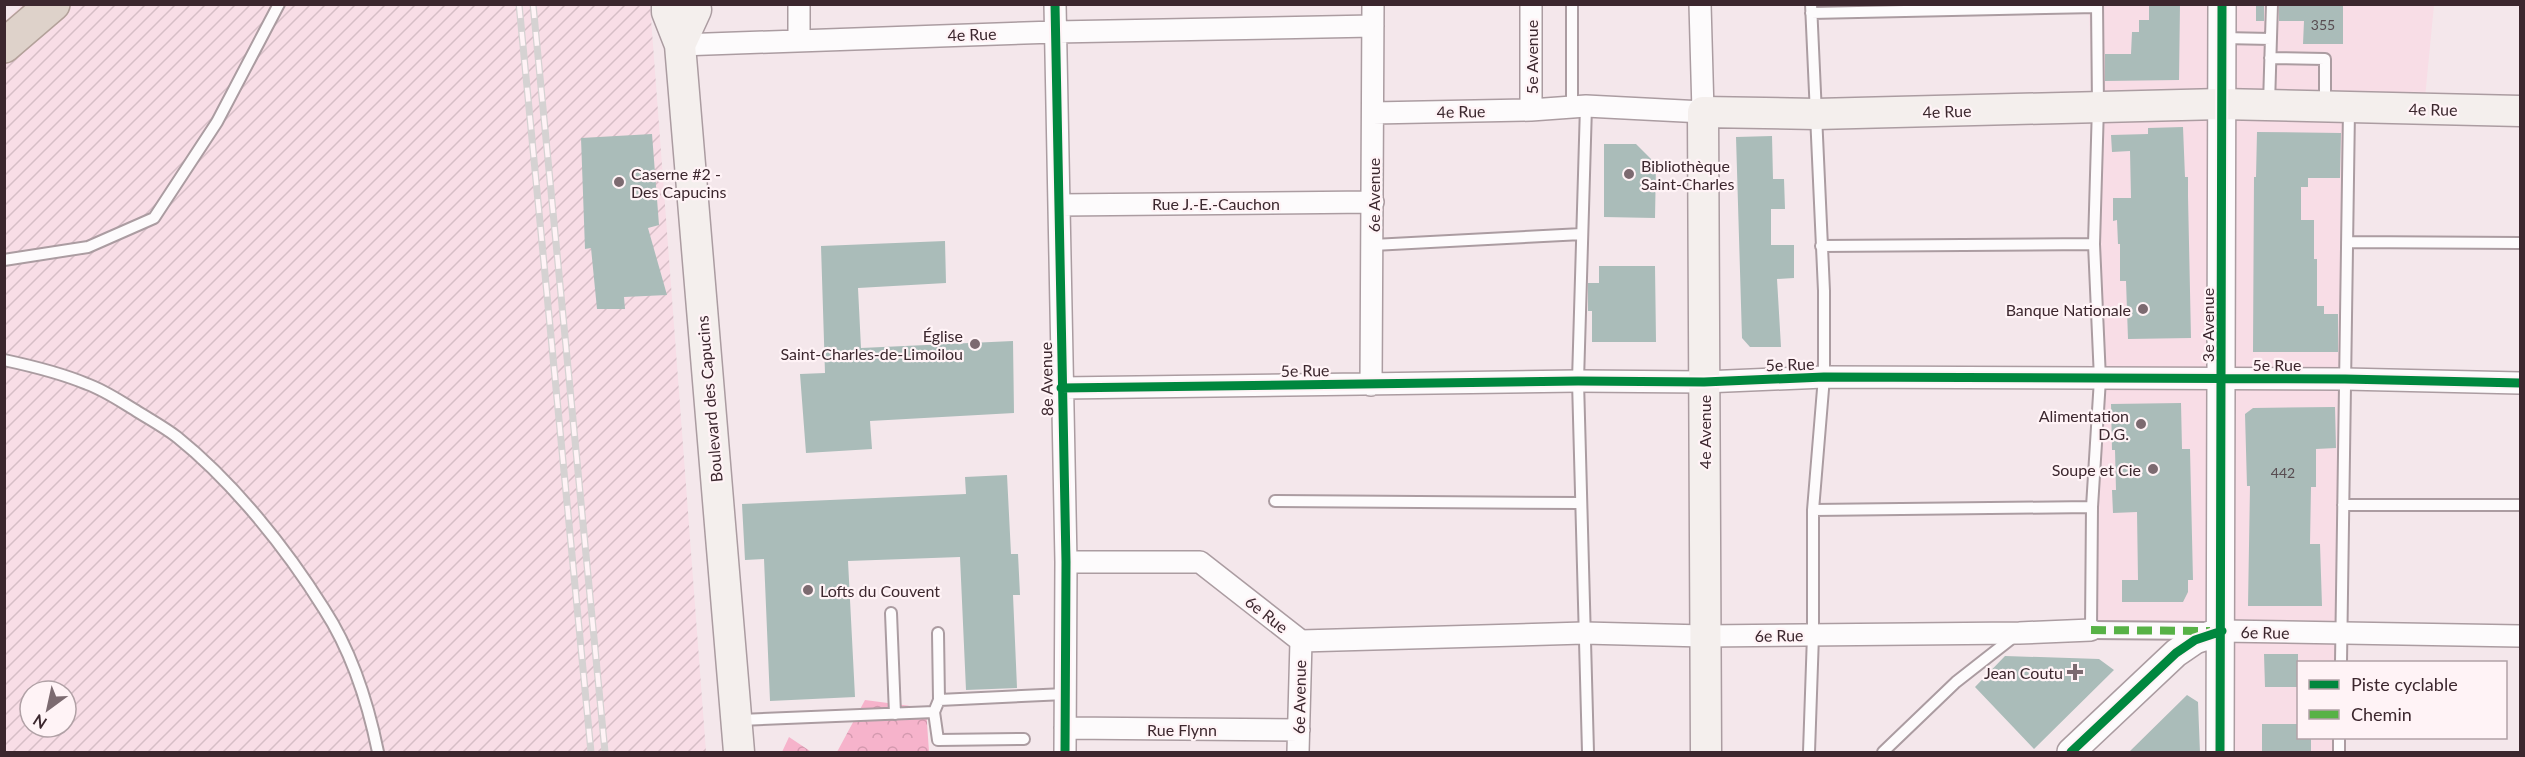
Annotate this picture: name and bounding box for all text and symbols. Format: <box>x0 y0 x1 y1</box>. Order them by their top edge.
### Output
house number: 355 <box>2311 16 2335 33</box>
street label: 5e Avenue <box>1522 20 1541 94</box>
street label: 4e Rue <box>947 24 997 44</box>
street label: 4e Rue <box>2408 99 2458 119</box>
street label: 4e Rue <box>1436 101 1486 121</box>
street label: 4e Rue <box>1922 101 1972 121</box>
place label: Bibliothèque Saint-Charles <box>1641 156 1734 193</box>
street label: 6e Avenue <box>1364 158 1383 232</box>
place label: Caserne #2 - Des Capucins <box>631 164 726 201</box>
marker: Bibliothèque Saint-Charles <box>1622 167 1636 181</box>
marker: Caserne #2 - Des Capucins <box>612 175 626 189</box>
street label: Rue J.-E.-Cauchon <box>1152 194 1280 213</box>
street label: 3e Avenue <box>2198 288 2217 362</box>
place label: Banque Nationale <box>2006 300 2131 319</box>
marker: Banque Nationale <box>2136 302 2150 316</box>
street label: Boulevard des Capucins <box>692 315 726 483</box>
place label: Église Saint-Charles-de-Limoilou <box>780 326 963 363</box>
marker: Église Saint-Charles-de-Limoilou <box>968 337 982 351</box>
street label: 8e Avenue <box>1036 342 1056 416</box>
street label: 5e Rue <box>1765 354 1815 374</box>
street label: 5e Rue <box>2253 355 2301 374</box>
street label: 5e Rue <box>1280 360 1330 380</box>
street label: 4e Avenue <box>1695 395 1714 469</box>
place label: Alimentation D.G. <box>2039 406 2129 443</box>
marker: Alimentation D.G. <box>2134 417 2148 431</box>
place label: Soupe et Cie <box>2052 460 2141 479</box>
marker: Soupe et Cie <box>2146 462 2160 476</box>
house number: 442 <box>2271 464 2295 481</box>
place label: Lofts du Couvent <box>820 581 940 600</box>
marker: Lofts du Couvent <box>801 583 815 597</box>
street label: 6e Rue <box>1242 591 1292 637</box>
street label: 6e Rue <box>2240 622 2290 642</box>
street label: 6e Rue <box>1754 625 1804 645</box>
street label: 6e Avenue <box>1289 660 1309 734</box>
legend <box>2297 661 2507 739</box>
place label: Jean Coutu <box>1984 663 2063 682</box>
marker: Jean Coutu <box>2068 665 2082 679</box>
text: Piste cyclable <box>2351 673 2458 695</box>
north arrow <box>18 679 78 739</box>
text: Chemin <box>2351 703 2412 725</box>
text: N <box>29 711 50 733</box>
street label: Rue Flynn <box>1147 720 1217 739</box>

